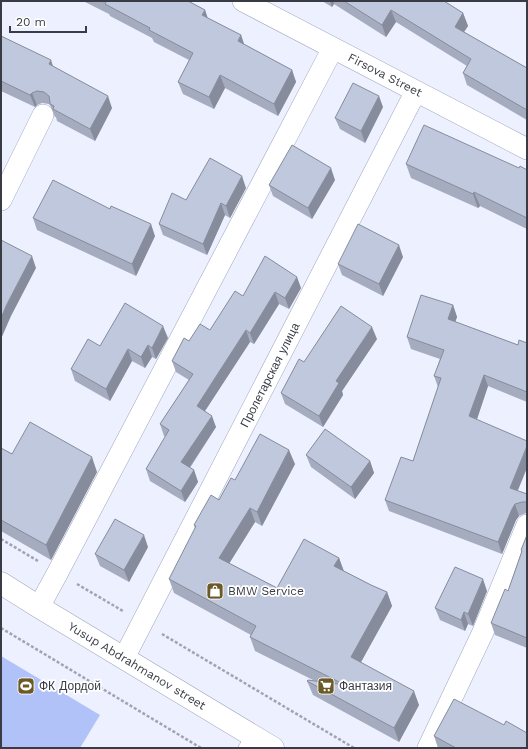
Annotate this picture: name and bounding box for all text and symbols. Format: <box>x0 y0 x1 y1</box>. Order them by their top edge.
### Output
scale bar <box>10 8 86 34</box>
text: 20 m <box>16 15 46 29</box>
street label: Firsova Street <box>346 50 424 100</box>
street label: Пролетарская улица <box>238 320 303 430</box>
shop icon: BMW Service <box>205 581 225 601</box>
place label: BMW Service <box>228 584 304 598</box>
street label: Yusup Abdrahmanov street <box>66 619 208 713</box>
sports icon: ФК Дордой <box>16 676 36 696</box>
supermarket icon: Фантазия <box>316 676 336 696</box>
place label: ФК Дордой <box>39 679 101 693</box>
place label: Фантазия <box>339 679 392 693</box>

